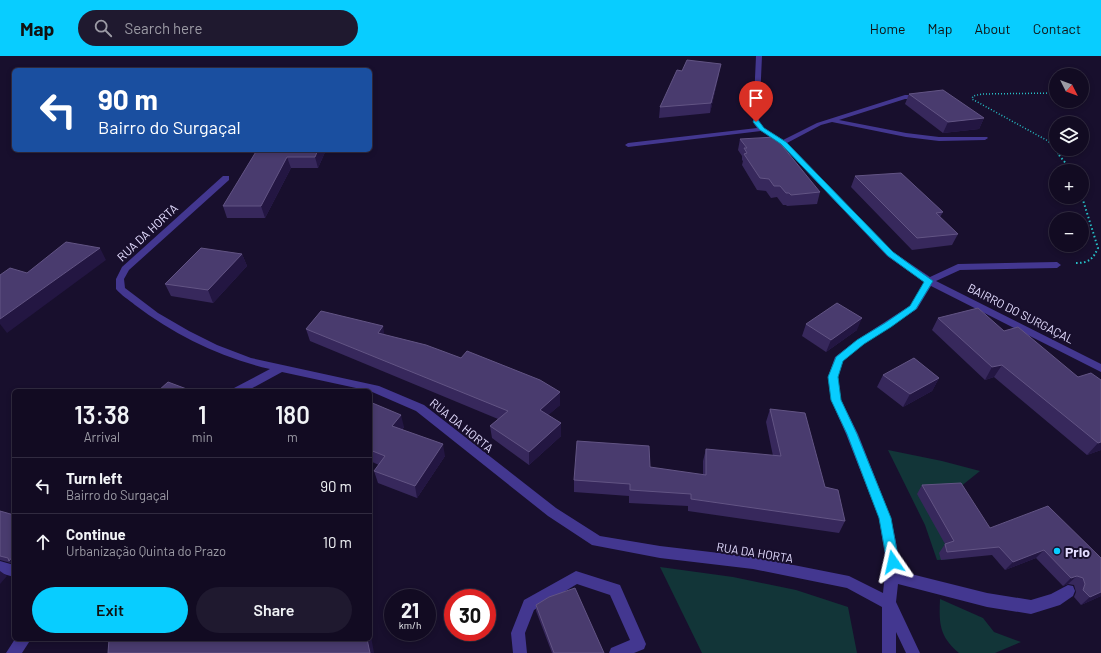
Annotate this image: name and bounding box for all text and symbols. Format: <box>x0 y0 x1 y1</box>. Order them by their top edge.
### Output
search box <box>78 10 358 46</box>
text: Map <box>20 17 54 40</box>
icon: search <box>92 17 114 39</box>
text: Search here <box>124 19 202 37</box>
text: Home <box>870 20 906 37</box>
text: Map <box>928 20 952 37</box>
text: About <box>974 20 1011 37</box>
text: Contact <box>1033 20 1081 37</box>
north arrow <box>1049 68 1089 108</box>
map controls <box>1049 68 1089 252</box>
pin <box>739 81 773 122</box>
text: 90 m <box>98 82 158 116</box>
icon: left <box>32 84 84 136</box>
icon: arrive <box>745 87 767 109</box>
text: Bairro do Surgaçal <box>98 116 241 138</box>
button: layers <box>1049 116 1089 156</box>
button: + <box>1049 164 1089 204</box>
street label: RUA DA HORTA <box>114 200 180 264</box>
button: − <box>1049 212 1089 252</box>
street label: BAIRRO DO SURGAÇAL <box>966 280 1077 346</box>
street label: RUA DA HORTA <box>427 395 497 455</box>
text: 13:38 <box>74 400 129 429</box>
text: 1 <box>198 400 206 429</box>
text: 180 <box>275 400 310 429</box>
text: Arrival <box>84 429 120 445</box>
text: min <box>192 429 213 445</box>
text: m <box>287 429 298 445</box>
text: Turn left <box>66 469 122 487</box>
icon: left <box>32 475 54 497</box>
text: 90 m <box>320 477 352 495</box>
text: Bairro do Surgaçal <box>66 487 169 503</box>
text: Continue <box>66 525 126 543</box>
icon: ahead <box>32 531 54 553</box>
text: 10 m <box>323 533 352 551</box>
street label: RUA DA HORTA <box>716 539 794 565</box>
position arrow <box>872 541 914 583</box>
text: Urbanização Quinta do Prazo <box>66 543 226 559</box>
place label: Prio <box>1065 543 1090 560</box>
marker: Prio <box>1052 546 1062 556</box>
button: Exit <box>32 587 188 633</box>
button: Share <box>196 587 352 633</box>
speed limit sign: 30 <box>444 589 496 641</box>
text: 21 <box>401 598 419 622</box>
text: km/h <box>399 619 421 631</box>

